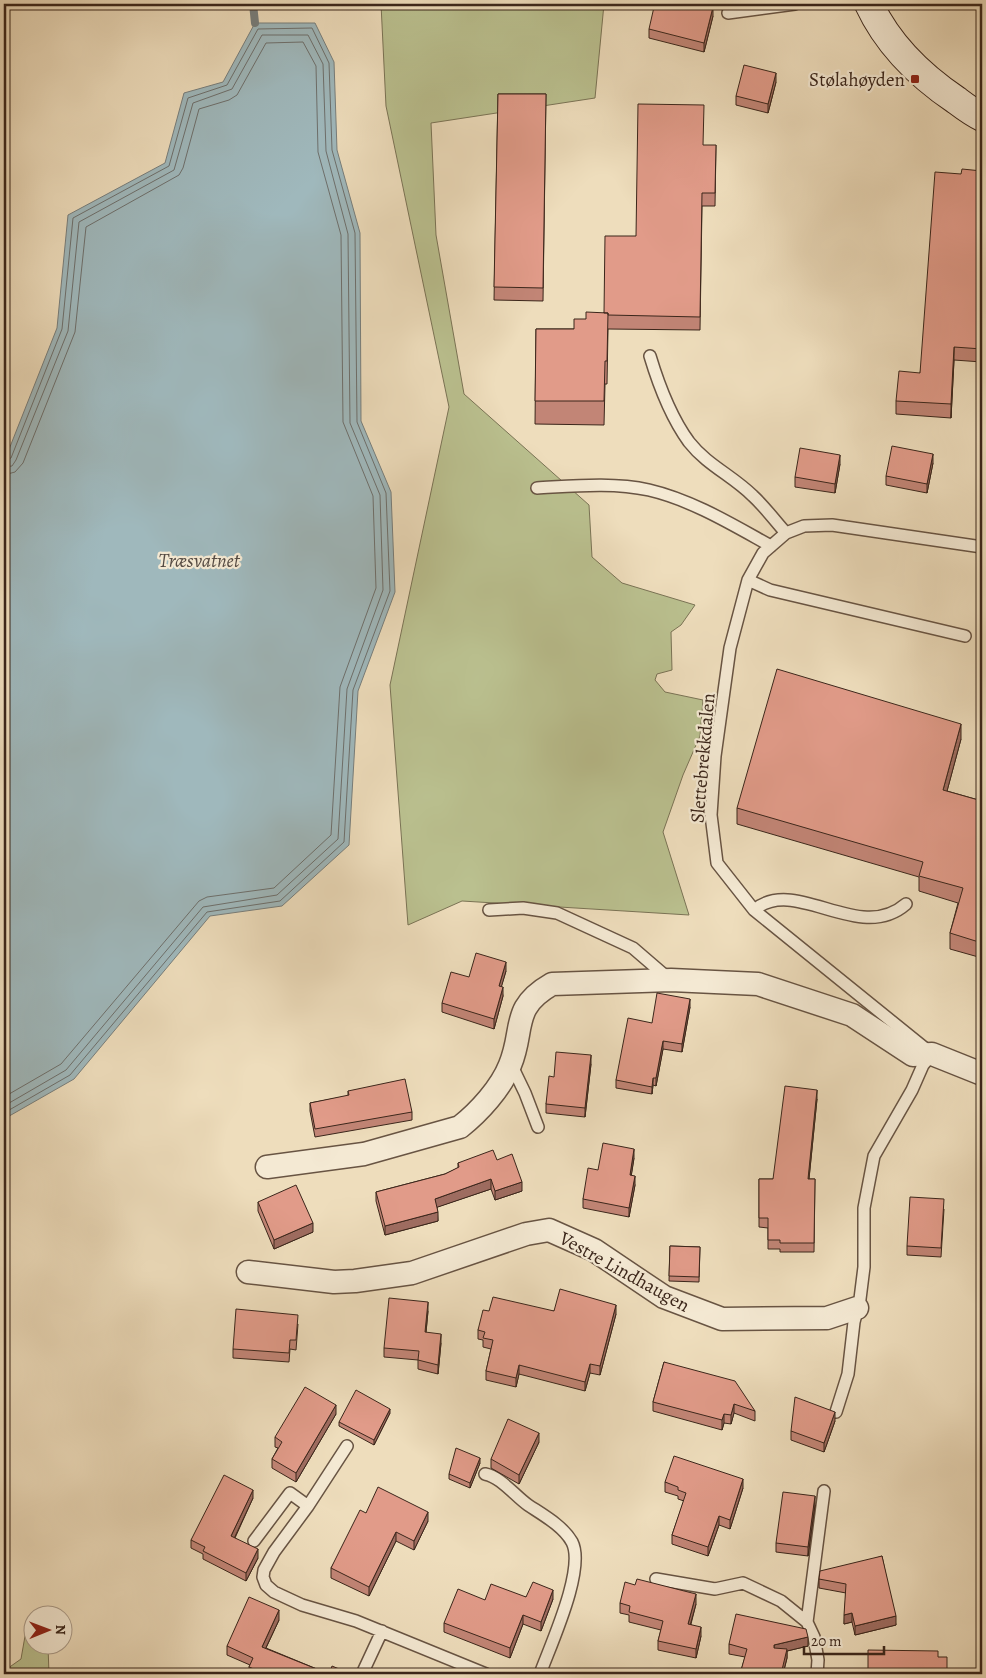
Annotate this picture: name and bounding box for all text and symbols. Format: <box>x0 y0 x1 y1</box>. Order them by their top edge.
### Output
place label: Stølahøyden <box>809 67 905 93</box>
marker: Stølahøyden <box>909 73 921 85</box>
water label: Træsvatnet <box>159 547 241 574</box>
street label: Slettebrekkdalen <box>684 692 722 824</box>
street label: Vestre Lindhaugen <box>554 1225 694 1318</box>
north arrow <box>22 1606 72 1656</box>
scale bar <box>804 1623 884 1655</box>
text: N <box>51 1625 70 1635</box>
text: 20 m <box>811 1631 842 1651</box>

